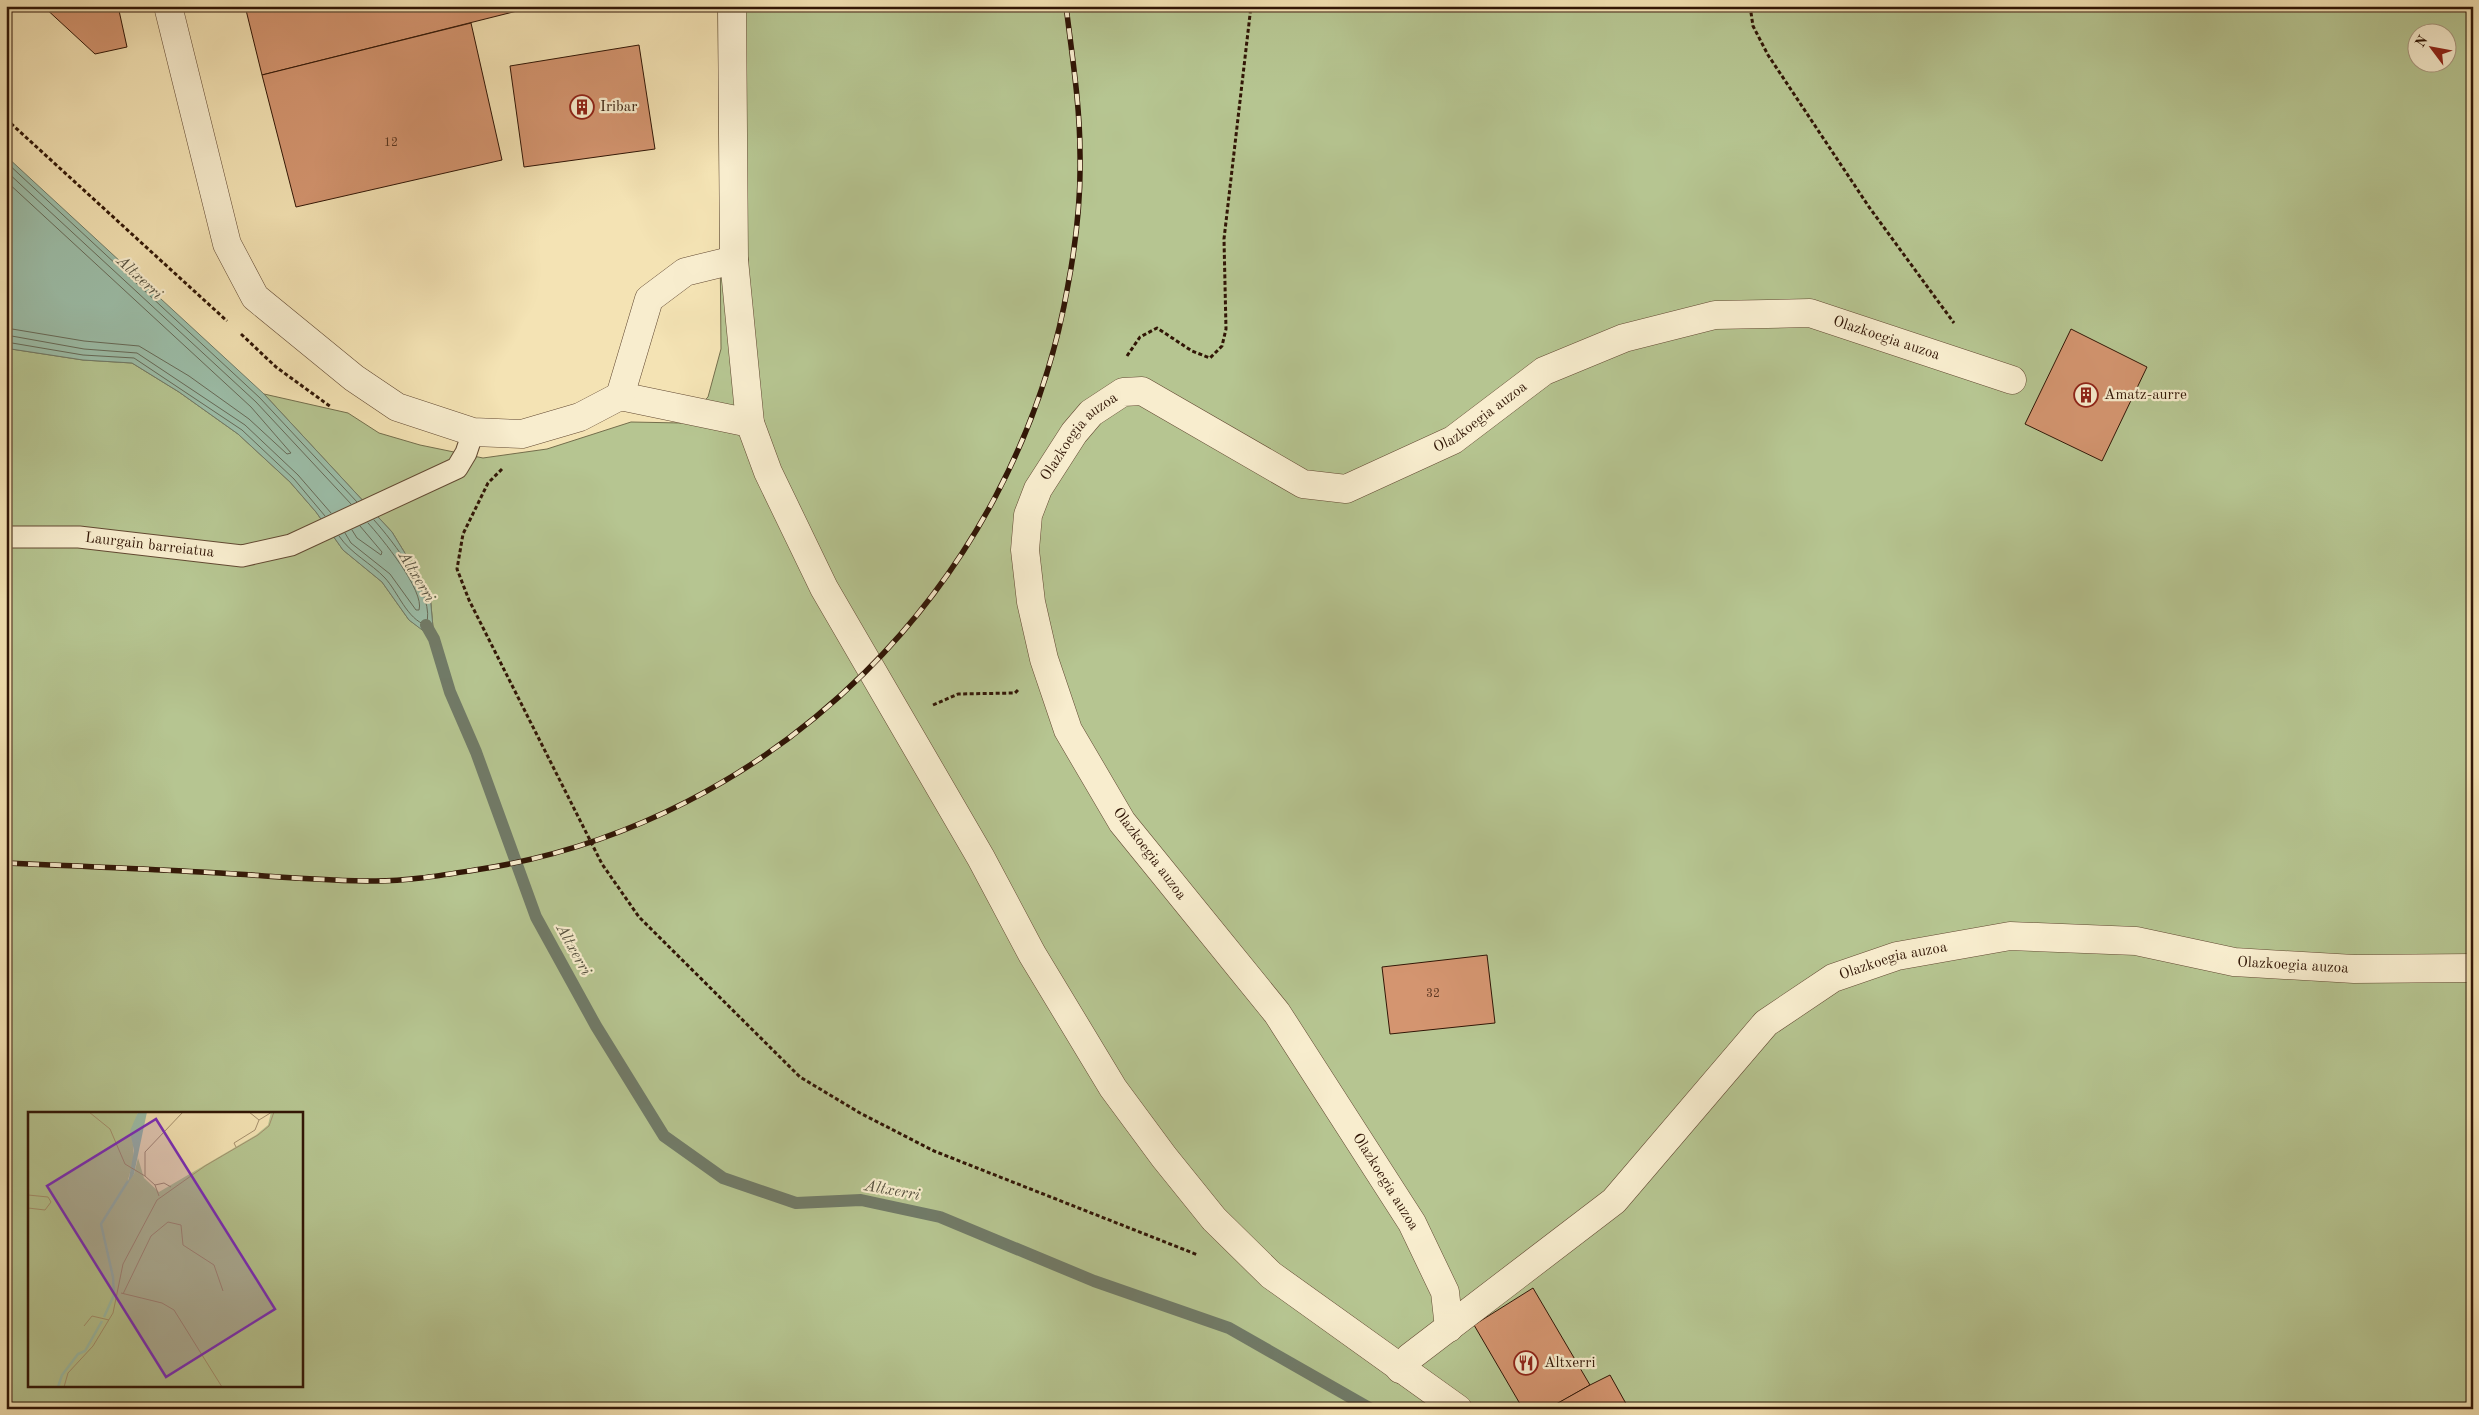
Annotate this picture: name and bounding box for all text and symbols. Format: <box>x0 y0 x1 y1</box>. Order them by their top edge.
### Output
north arrow <box>2406 22 2456 72</box>
text: N <box>2413 33 2431 50</box>
building icon: Iribar <box>569 94 595 120</box>
place label: Iribar <box>600 100 637 115</box>
house number: 12 <box>384 137 398 149</box>
water label: Altxerri <box>112 252 165 303</box>
street label: Olazkoegia auzoa <box>1831 314 1942 363</box>
street label: Olazkoegia auzoa <box>1431 379 1530 455</box>
building icon: Amatz-aurre <box>2073 382 2099 408</box>
place label: Amatz-aurre <box>2104 388 2187 403</box>
street label: Olazkoegia auzoa <box>1038 390 1121 483</box>
street label: Laurgain barreiatua <box>84 530 216 560</box>
water label: Altxerri <box>394 548 438 606</box>
street label: Olazkoegia auzoa <box>1110 805 1189 903</box>
water label: Altxerri <box>552 921 594 979</box>
street label: Olazkoegia auzoa <box>1837 940 1949 983</box>
street label: Olazkoegia auzoa <box>2237 955 2350 976</box>
house number: 32 <box>1426 988 1440 1000</box>
inset map <box>28 1112 302 1388</box>
street label: Olazkoegia auzoa <box>1349 1131 1421 1234</box>
water label: Altxerri <box>862 1178 922 1204</box>
restaurant icon: Altxerri <box>1513 1350 1539 1376</box>
place label: Altxerri <box>1544 1356 1595 1371</box>

